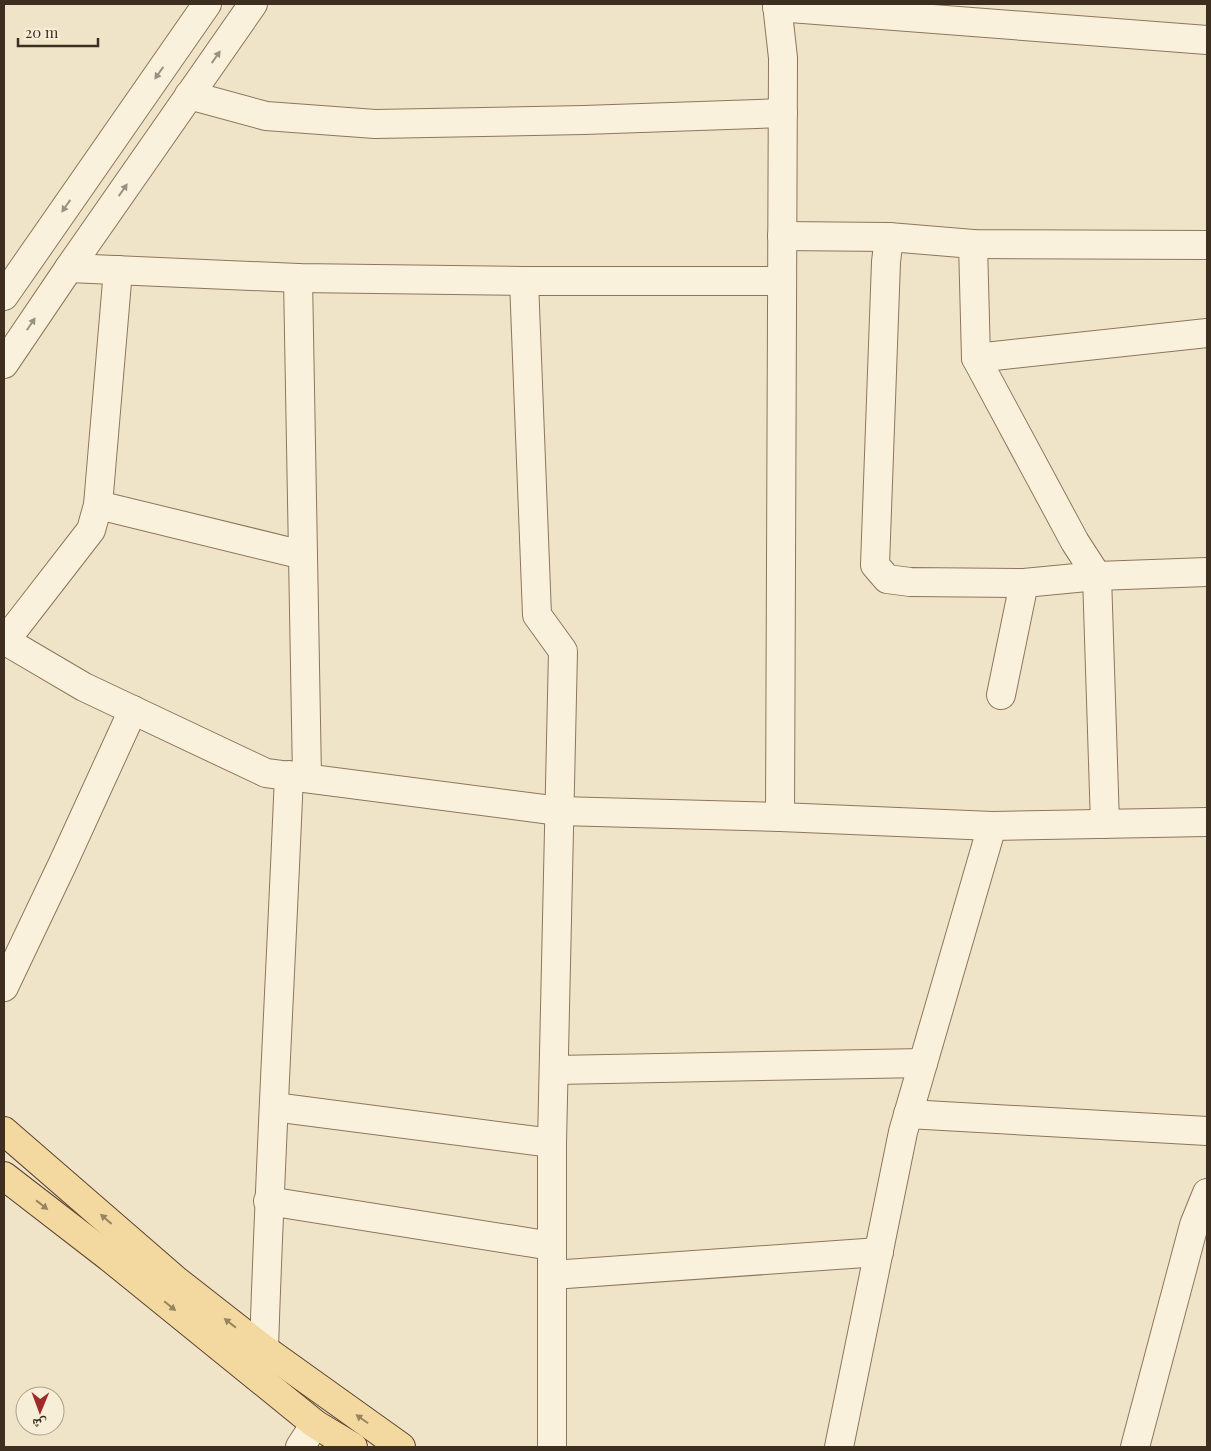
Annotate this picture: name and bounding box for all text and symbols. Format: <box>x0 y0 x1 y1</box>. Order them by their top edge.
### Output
scale bar <box>18 15 98 47</box>
text: 20 m <box>25 22 59 42</box>
one-way arrow <box>211 50 221 64</box>
one-way arrow <box>154 66 164 79</box>
one-way arrow <box>118 183 128 197</box>
one-way arrow <box>61 199 71 213</box>
one-way arrow <box>26 317 36 331</box>
one-way arrow <box>35 1200 48 1211</box>
one-way arrow <box>99 1214 112 1225</box>
one-way arrow <box>163 1301 176 1312</box>
one-way arrow <box>224 1318 237 1329</box>
north arrow <box>15 1386 65 1436</box>
one-way arrow <box>355 1414 368 1424</box>
text: ش <box>32 1415 47 1434</box>

